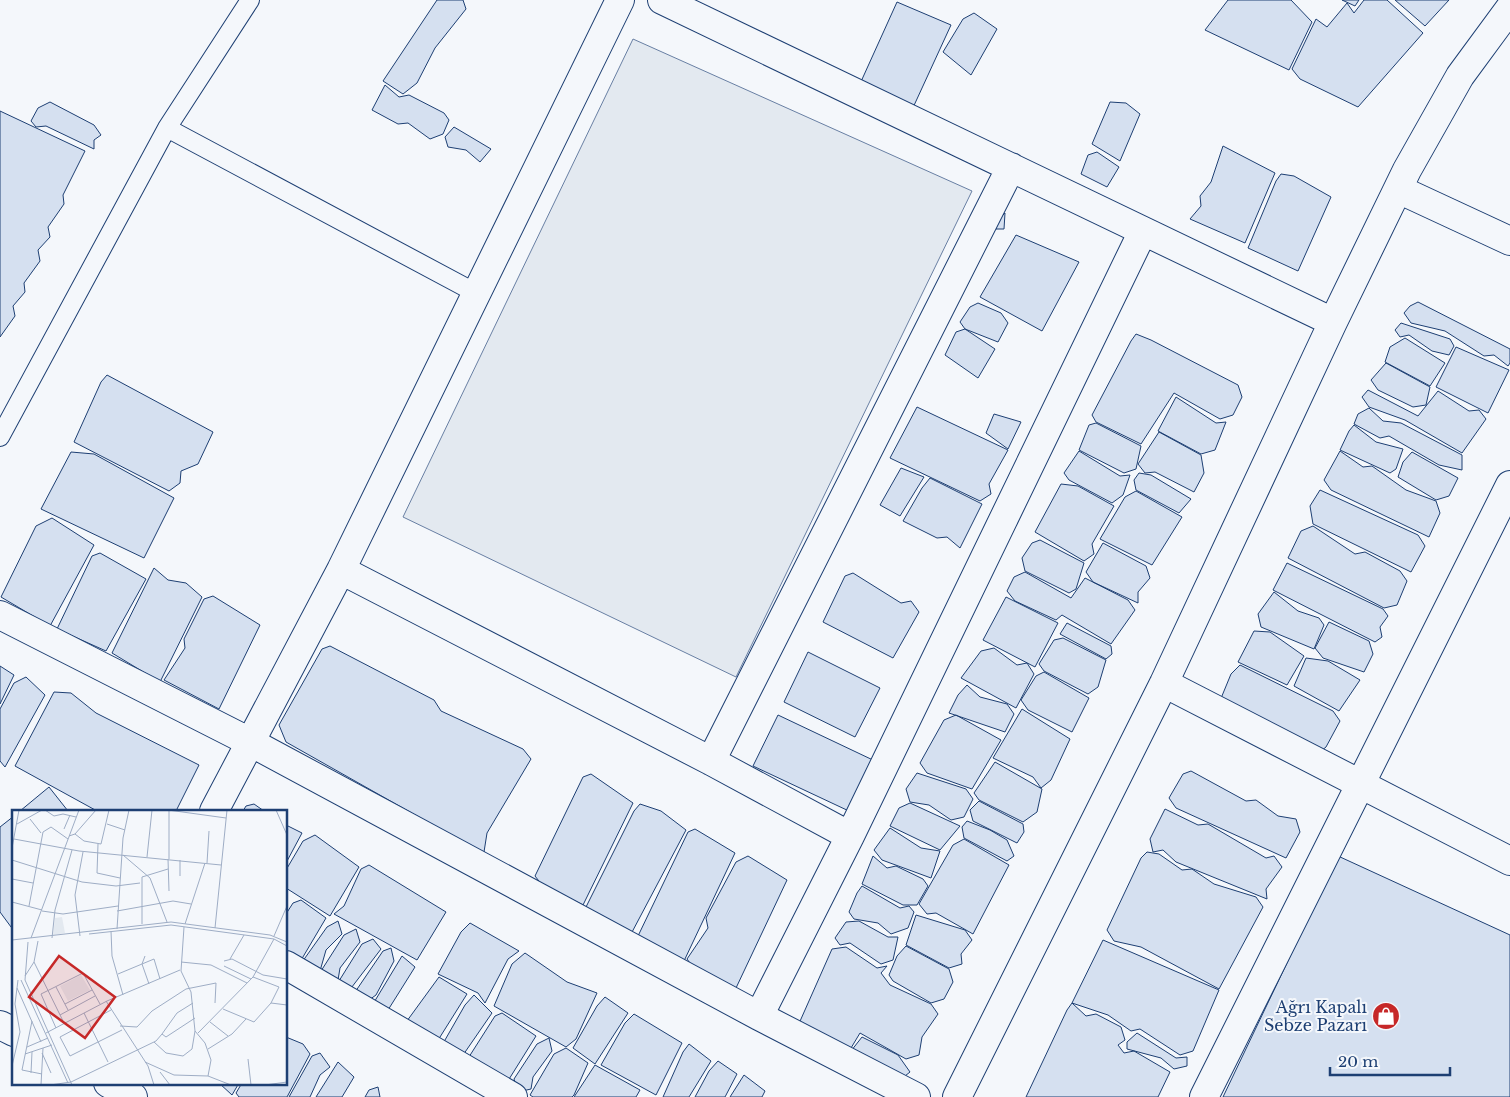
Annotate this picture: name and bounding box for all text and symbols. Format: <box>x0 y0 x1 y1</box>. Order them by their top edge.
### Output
inset map <box>12 810 288 1084</box>
place label: Ağrı Kapalı Sebze Pazarı <box>1264 997 1368 1035</box>
shop icon: Ağrı Kapalı Sebze Pazarı <box>1371 1001 1401 1031</box>
scale bar <box>1330 1044 1450 1076</box>
text: 20 m <box>1338 1052 1378 1071</box>

